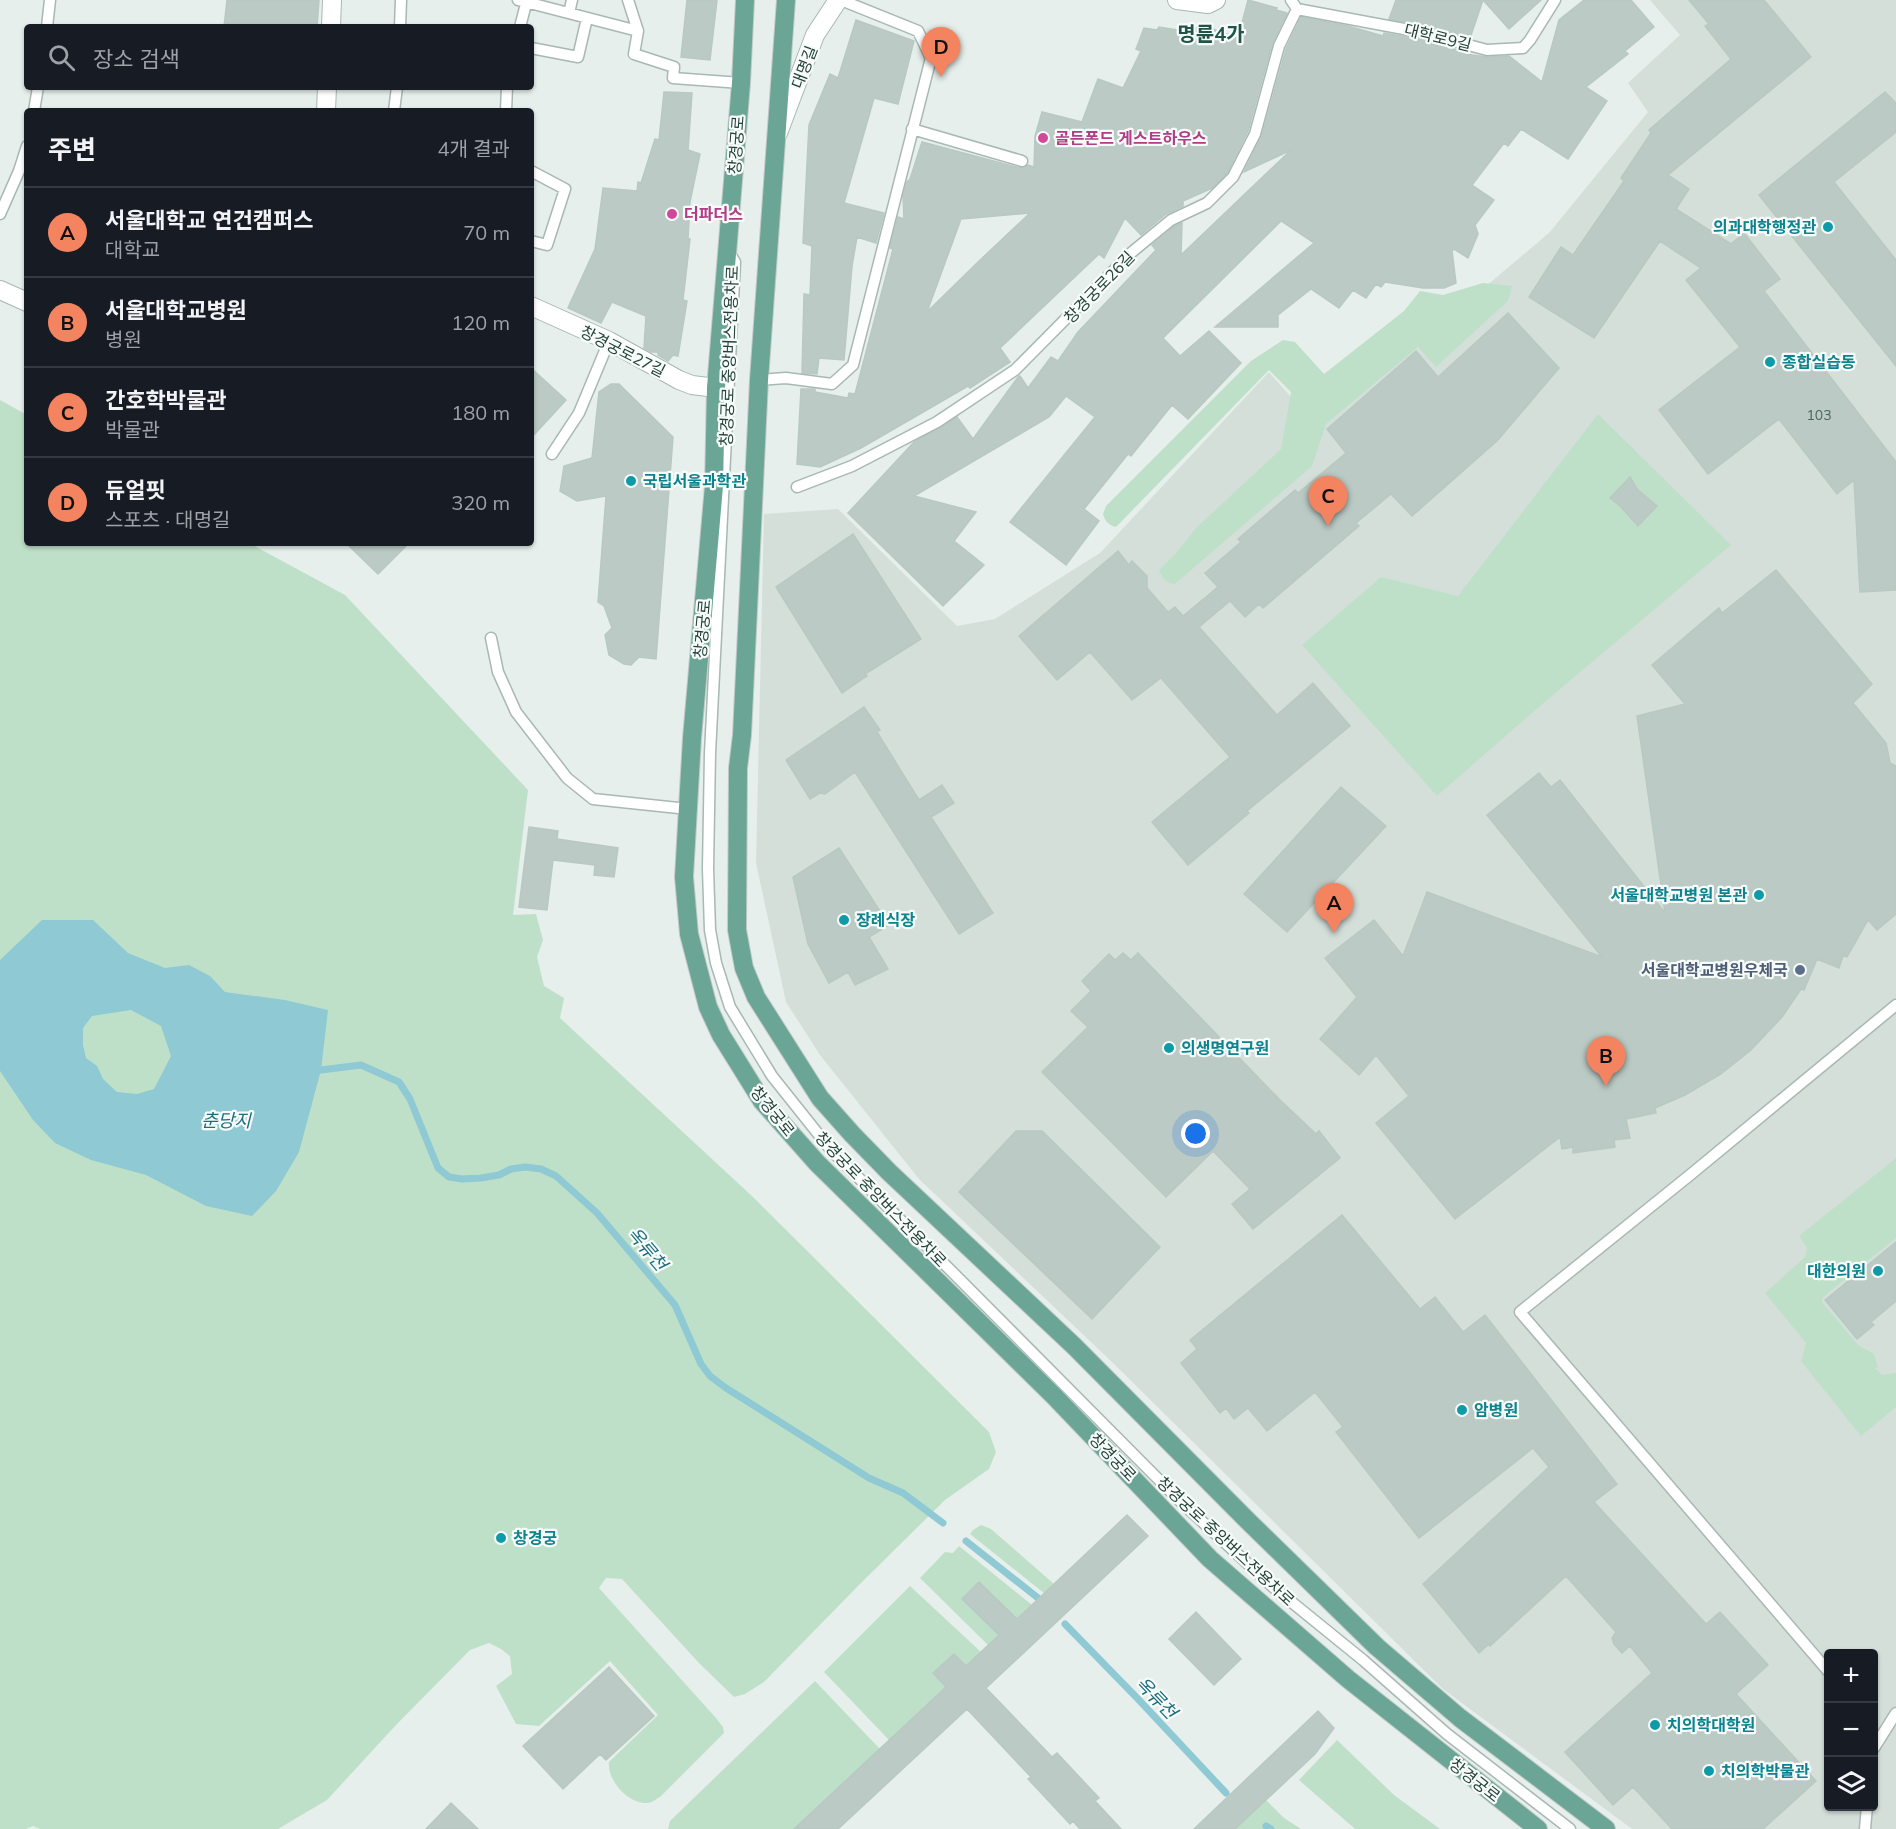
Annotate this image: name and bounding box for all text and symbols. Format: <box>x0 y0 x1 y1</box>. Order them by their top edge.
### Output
street label: 대학로9길 <box>1402 19 1474 55</box>
district label: 명륜4가 <box>1177 21 1245 46</box>
search box <box>24 24 534 90</box>
pin: D <box>922 28 960 77</box>
icon: search <box>45 41 78 74</box>
street label: 대명길 <box>787 43 821 91</box>
text: 장소 검색 <box>93 45 180 73</box>
street label: 창경궁로 <box>724 115 748 175</box>
place label: 골든폰드 게스트하우스 <box>1055 128 1207 148</box>
marker: 골든폰드 게스트하우스 <box>1036 131 1050 145</box>
text: 주변 <box>48 133 96 166</box>
text: 4개 결과 <box>438 136 510 161</box>
place label: 더파더스 <box>684 204 743 224</box>
text: 서울대학교 연건캠퍼스 <box>105 206 313 234</box>
marker: 더파더스 <box>665 207 679 221</box>
place label: 의과대학행정관 <box>1713 217 1816 237</box>
text: A <box>60 220 75 245</box>
text: 70 m <box>463 220 510 245</box>
marker: 의과대학행정관 <box>1821 220 1835 234</box>
text: 대학교 <box>105 237 160 262</box>
street label: 창경궁로26길 <box>1060 247 1138 327</box>
street label: 창경궁로 중앙버스전용차로 <box>716 265 742 447</box>
text: 서울대학교병원 <box>105 296 247 324</box>
text: B <box>61 310 74 335</box>
text: 120 m <box>451 310 510 335</box>
street label: 창경궁로27길 <box>577 321 669 381</box>
text: 병원 <box>105 327 142 352</box>
place label: 종합실습동 <box>1782 352 1856 372</box>
marker: 종합실습동 <box>1763 355 1777 369</box>
text: 간호학박물관 <box>105 386 226 414</box>
text: C <box>61 400 74 425</box>
text: 180 m <box>451 400 510 425</box>
house number: 103 <box>1806 406 1832 424</box>
text: 박물관 <box>105 417 160 442</box>
place label: 국립서울과학관 <box>643 471 746 491</box>
marker: 국립서울과학관 <box>624 474 638 488</box>
text: 듀얼핏 <box>105 476 166 504</box>
pin: C <box>1308 476 1348 526</box>
text: D <box>60 490 75 515</box>
text: 320 m <box>451 490 510 515</box>
text: 스포츠 · 대명길 <box>105 507 230 532</box>
street label: 창경궁로 <box>689 599 715 659</box>
pin: A <box>1314 884 1354 933</box>
place label: 서울대학교병원 본관 <box>1610 885 1747 905</box>
marker: 서울대학교병원 본관 <box>1752 888 1766 902</box>
place label: 장례식장 <box>856 910 915 930</box>
marker: 장례식장 <box>837 913 851 927</box>
place label: 서울대학교병원우체국 <box>1641 960 1788 980</box>
marker: 서울대학교병원우체국 <box>1793 963 1807 977</box>
pin: B <box>1586 1036 1626 1086</box>
place label: 의생명연구원 <box>1181 1038 1269 1058</box>
marker: 의생명연구원 <box>1162 1041 1176 1055</box>
street label: 창경궁로 <box>747 1082 799 1140</box>
water label: 춘당지 <box>201 1109 252 1132</box>
your location <box>1181 1119 1210 1148</box>
street label: 창경궁로 중앙버스전용차로 <box>811 1127 951 1271</box>
water label: 옥류천 <box>623 1222 674 1277</box>
place label: 대한의원 <box>1807 1261 1866 1281</box>
marker: 대한의원 <box>1871 1264 1885 1278</box>
place label: 암병원 <box>1474 1400 1518 1420</box>
marker: 암병원 <box>1455 1403 1469 1417</box>
street label: 창경궁로 <box>1085 1429 1141 1485</box>
street label: 창경궁로 중앙버스전용차로 <box>1153 1472 1299 1610</box>
place label: 창경궁 <box>513 1528 557 1548</box>
marker: 창경궁 <box>494 1531 508 1545</box>
map controls <box>1824 1649 1878 1811</box>
button: + <box>1824 1649 1878 1703</box>
water label: 옥류천 <box>1131 1672 1184 1725</box>
button: − <box>1824 1703 1878 1757</box>
place label: 치의학대학원 <box>1667 1715 1755 1735</box>
marker: 치의학대학원 <box>1648 1718 1662 1732</box>
street label: 창경궁로 <box>1446 1754 1505 1806</box>
button: layers <box>1824 1757 1878 1811</box>
place label: 치의학박물관 <box>1721 1761 1810 1781</box>
marker: 치의학박물관 <box>1702 1764 1716 1778</box>

